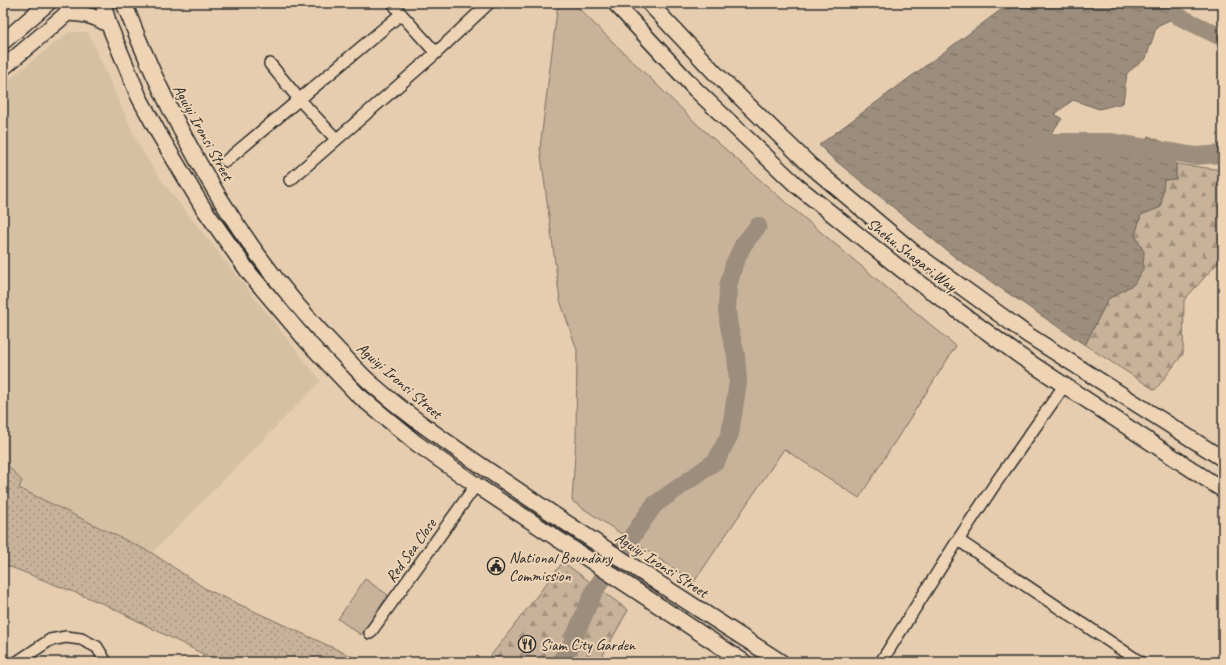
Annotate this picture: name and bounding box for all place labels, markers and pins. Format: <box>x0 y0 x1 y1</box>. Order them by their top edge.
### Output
place label: National Boundary Commission <box>509 548 613 586</box>
public building icon: National Boundary Commission <box>486 556 506 576</box>
restaurant icon: Siam City Garden <box>517 634 537 654</box>
place label: Siam City Garden <box>540 635 636 655</box>

